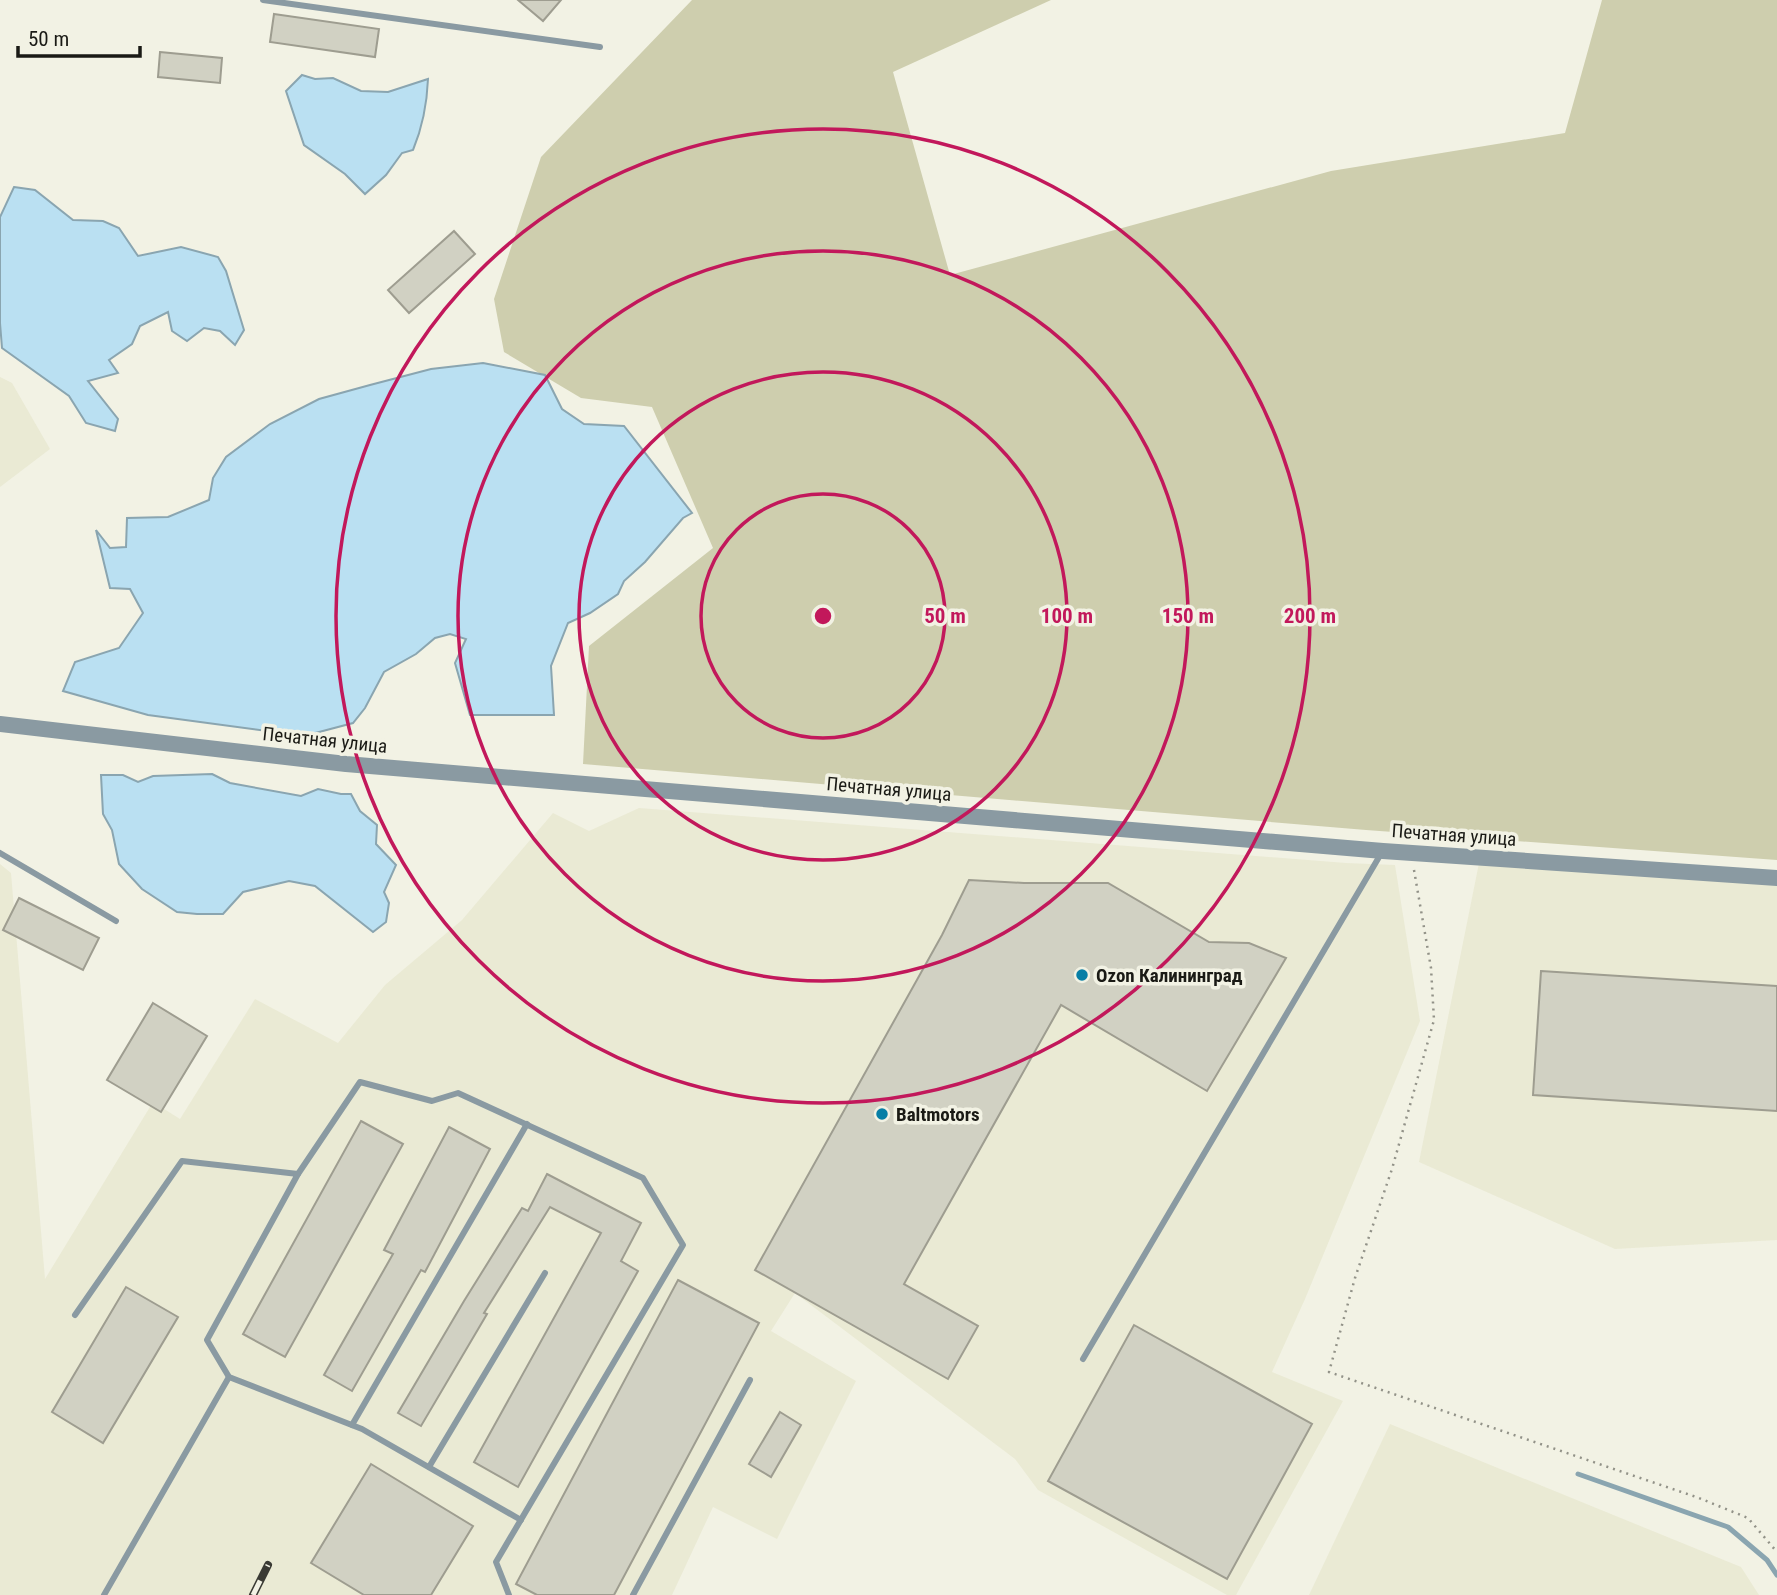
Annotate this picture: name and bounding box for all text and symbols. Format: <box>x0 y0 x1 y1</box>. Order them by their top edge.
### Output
scale bar <box>18 14 140 58</box>
text: 50 m <box>28 27 69 51</box>
centre of rings <box>811 604 835 628</box>
text: 50 m <box>924 604 966 628</box>
text: 100 m <box>1041 604 1093 628</box>
text: 150 m <box>1162 604 1214 628</box>
text: 200 m <box>1284 604 1336 628</box>
street label: Печатная улица <box>262 722 388 758</box>
street label: Печатная улица <box>826 772 952 806</box>
street label: Печатная улица <box>1391 819 1517 851</box>
place label: Ozon Калининград <box>1096 964 1243 987</box>
marker: Ozon Калининград <box>1074 967 1090 983</box>
place label: Baltmotors <box>896 1103 980 1126</box>
marker: Baltmotors <box>874 1106 890 1122</box>

